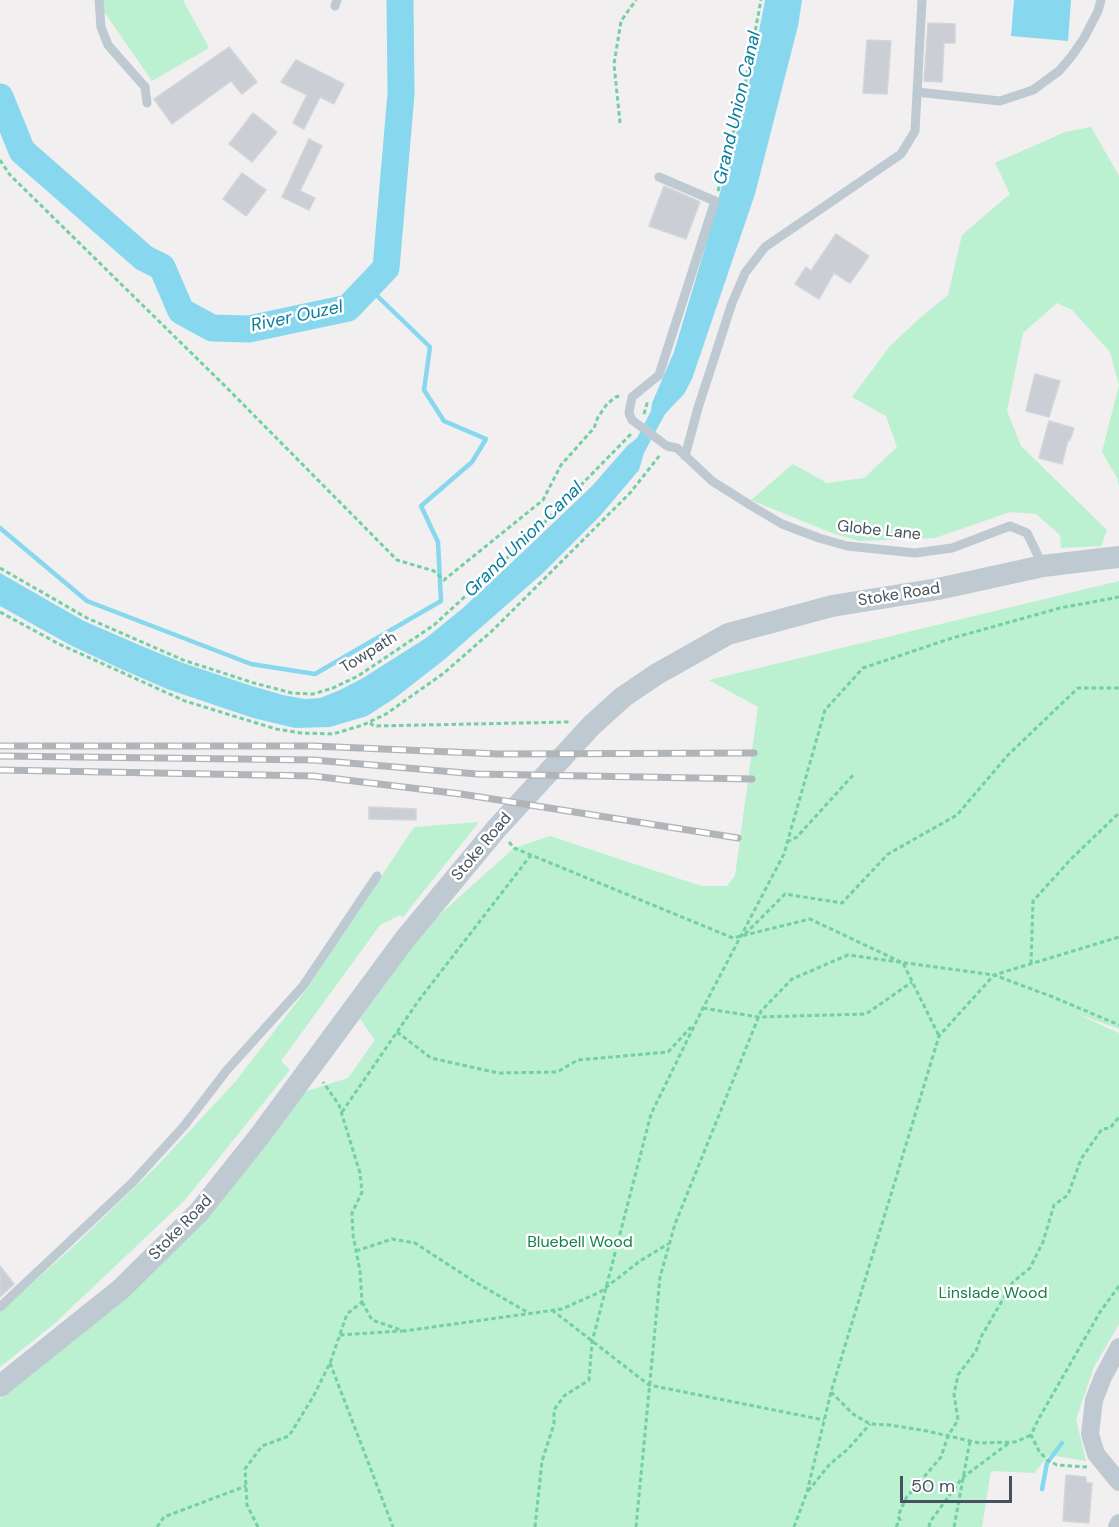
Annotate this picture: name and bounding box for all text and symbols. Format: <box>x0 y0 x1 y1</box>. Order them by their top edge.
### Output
water label: Grand Union Canal <box>710 29 766 187</box>
water label: River Ouzel <box>249 297 345 337</box>
water label: Grand Union Canal <box>460 478 588 602</box>
street label: Globe Lane <box>836 517 922 545</box>
street label: Stoke Road <box>857 579 941 611</box>
street label: Towpath <box>337 628 401 678</box>
street label: Stoke Road <box>448 809 516 885</box>
street label: Stoke Road <box>145 1192 217 1264</box>
park label: Bluebell Wood <box>527 1233 633 1253</box>
park label: Linslade Wood <box>939 1284 1047 1304</box>
scale bar <box>903 1464 1016 1502</box>
text: 50 m <box>911 1474 955 1498</box>

